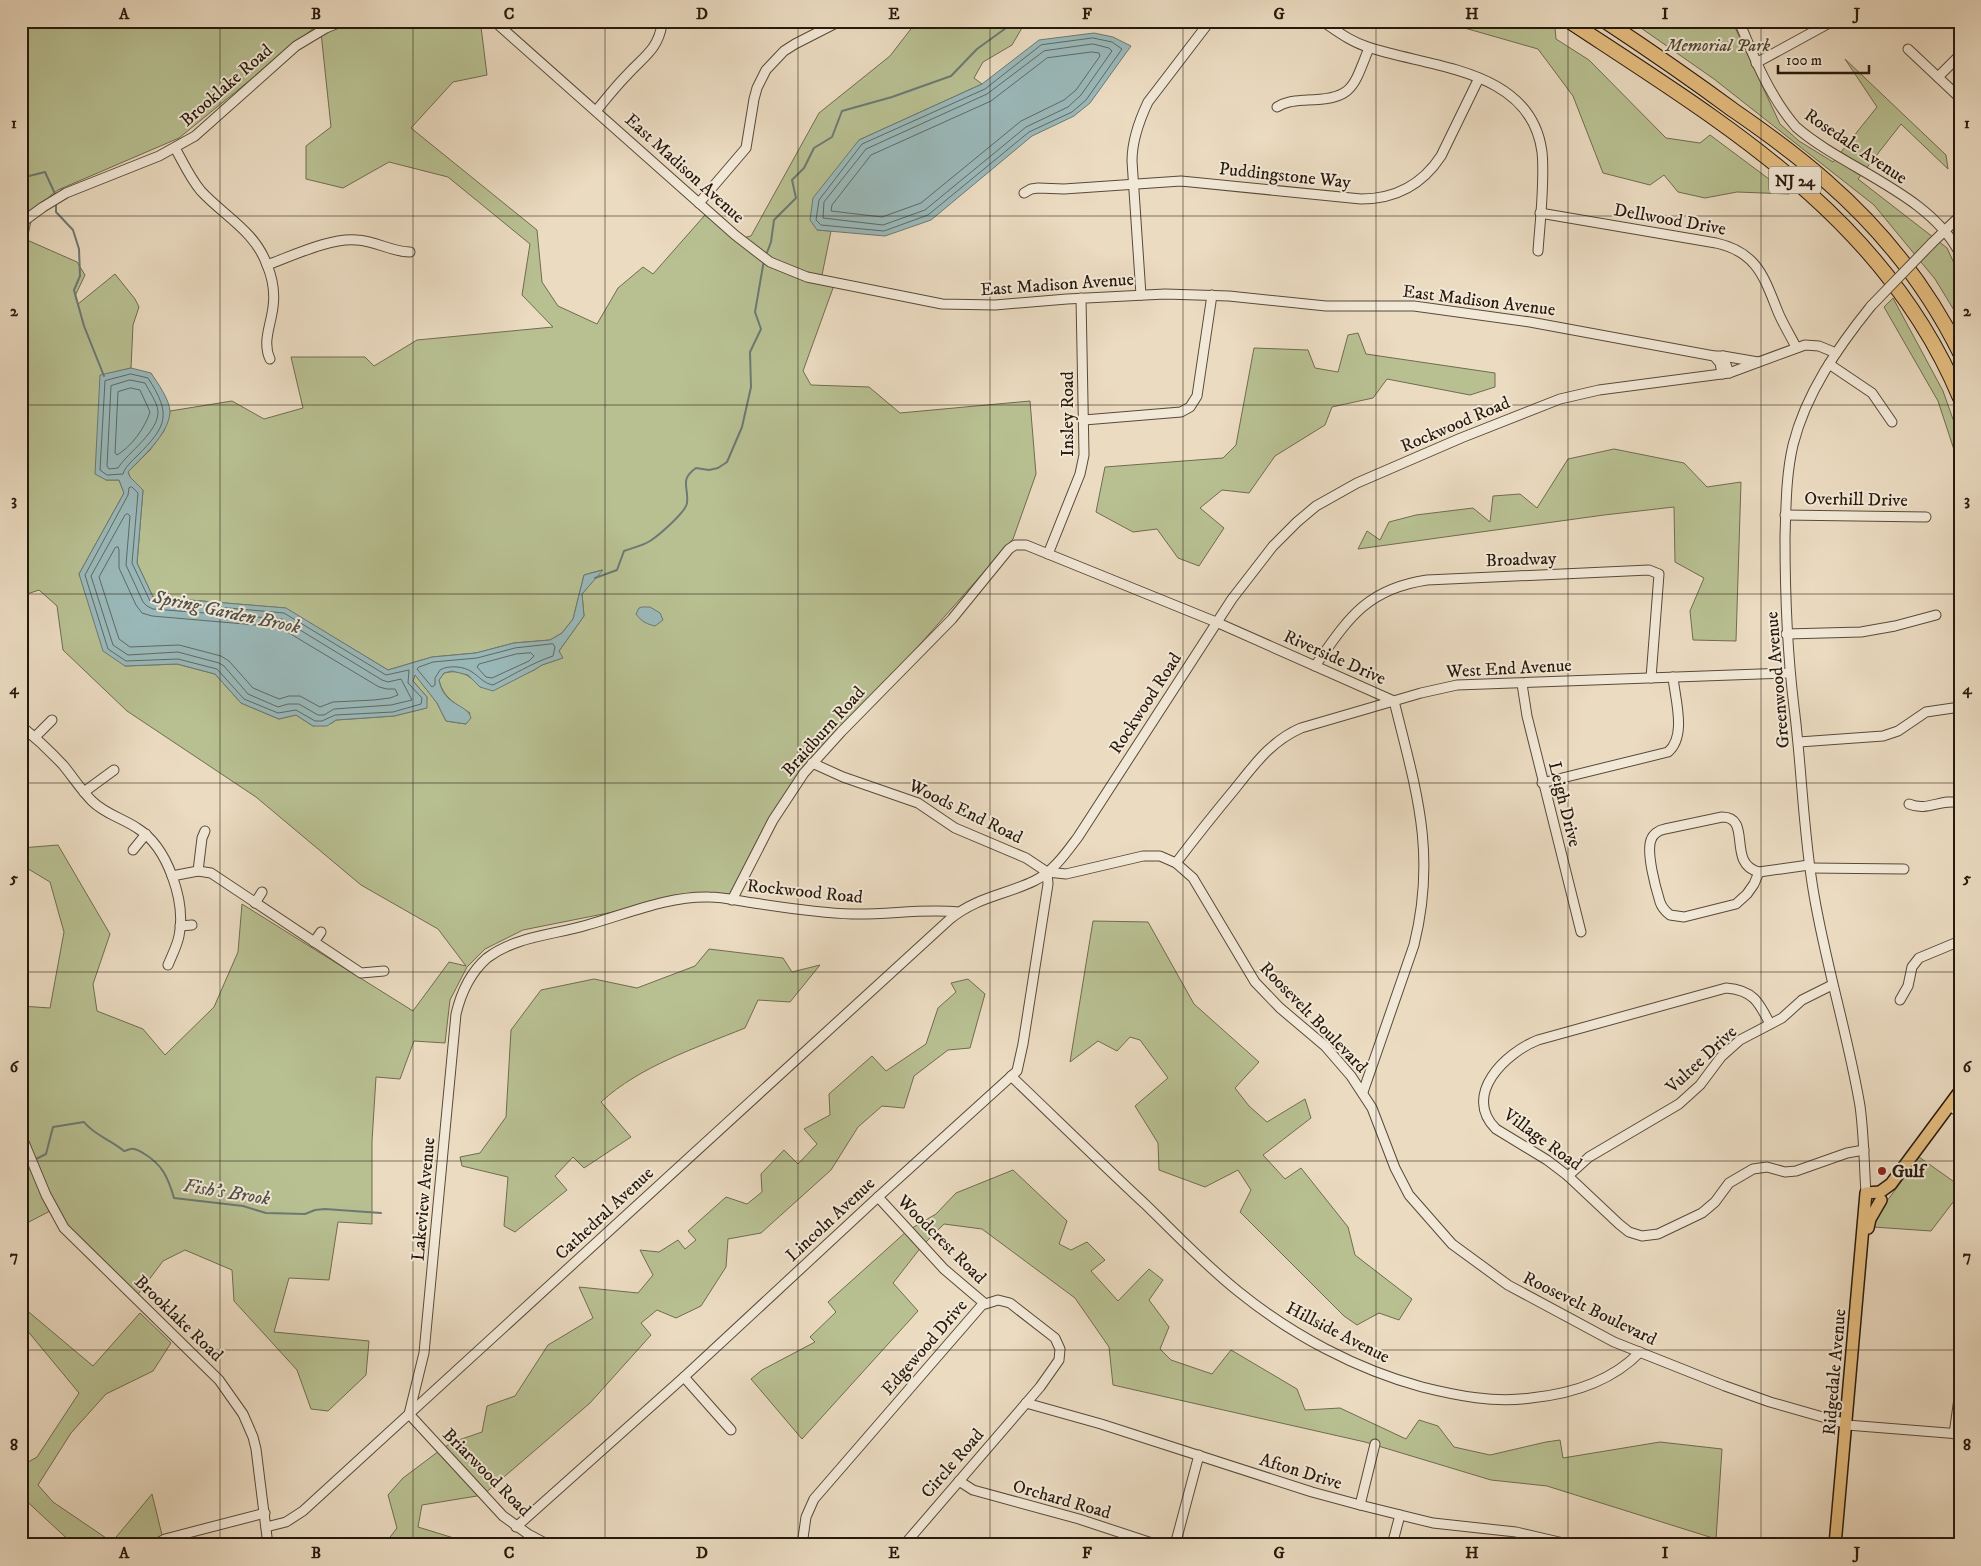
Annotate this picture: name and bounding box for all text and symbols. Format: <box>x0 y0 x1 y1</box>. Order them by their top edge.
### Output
text: A <box>118 4 130 24</box>
text: B <box>311 4 321 24</box>
text: C <box>504 4 514 24</box>
text: D <box>696 4 708 24</box>
text: E <box>888 4 900 24</box>
text: F <box>1082 4 1092 24</box>
text: G <box>1273 4 1285 24</box>
text: H <box>1465 4 1479 24</box>
text: I <box>1662 4 1669 24</box>
text: J <box>1852 4 1861 24</box>
park label: Memorial Park <box>1664 35 1771 57</box>
street label: Brooklake Road <box>176 40 277 132</box>
scale bar <box>1778 42 1870 74</box>
text: 100 m <box>1786 51 1822 70</box>
street label: Rosedale Avenue <box>1800 104 1911 189</box>
street label: East Madison Avenue <box>620 109 749 228</box>
text: 1 <box>11 113 17 133</box>
text: 1 <box>1964 113 1970 133</box>
street label: Puddingstone Way <box>1218 158 1352 194</box>
road number: NJ 24 <box>1769 166 1821 194</box>
street label: Dellwood Drive <box>1612 199 1728 241</box>
street label: East Madison Avenue <box>980 269 1134 301</box>
street label: East Madison Avenue <box>1401 281 1556 321</box>
text: 2 <box>10 301 19 321</box>
text: 2 <box>1963 301 1972 321</box>
street label: Insley Road <box>1057 371 1079 457</box>
street label: Rockwood Road <box>1398 392 1513 458</box>
street label: Overhill Drive <box>1804 488 1908 512</box>
text: 3 <box>11 490 17 510</box>
text: 3 <box>1964 490 1970 510</box>
street label: Broadway <box>1485 548 1557 572</box>
water label: Spring Garden Brook <box>150 585 303 640</box>
street label: Greenwood Avenue <box>1761 611 1795 749</box>
street label: Riverside Drive <box>1280 626 1389 690</box>
street label: Rockwood Road <box>1105 649 1187 758</box>
street label: West End Avenue <box>1445 655 1572 683</box>
text: 4 <box>8 679 19 699</box>
text: 4 <box>1961 679 1972 699</box>
street label: Braidburn Road <box>778 682 870 781</box>
street label: Leigh Drive <box>1543 759 1585 849</box>
street label: Woods End Road <box>904 774 1026 849</box>
text: 5 <box>9 868 18 888</box>
text: 5 <box>1962 868 1971 888</box>
street label: Rockwood Road <box>746 875 864 909</box>
street label: Roosevelt Boulevard <box>1255 958 1372 1078</box>
street label: Vultee Drive <box>1661 1021 1742 1099</box>
text: 6 <box>10 1057 20 1077</box>
text: 6 <box>1963 1057 1973 1077</box>
street label: Village Road <box>1498 1103 1586 1176</box>
street label: Lakeview Avenue <box>408 1136 440 1262</box>
place label: Gulf <box>1892 1161 1928 1183</box>
street label: Cathedral Avenue <box>551 1162 659 1265</box>
marker: Gulf <box>1876 1165 1888 1177</box>
street label: Lincoln Avenue <box>782 1173 880 1267</box>
water label: Fish's Brook <box>182 1174 272 1211</box>
street label: Woodcrest Road <box>891 1190 990 1289</box>
text: 7 <box>10 1246 18 1266</box>
text: 7 <box>1963 1246 1971 1266</box>
street label: Roosevelt Boulevard <box>1519 1267 1660 1351</box>
street label: Brooklake Road <box>129 1271 227 1367</box>
street label: Edgewood Drive <box>877 1295 972 1400</box>
street label: Hillside Avenue <box>1282 1297 1393 1368</box>
street label: Ridgedale Avenue <box>1819 1308 1851 1436</box>
street label: Briarwood Road <box>437 1424 535 1522</box>
street label: Circle Road <box>917 1424 989 1503</box>
text: 8 <box>10 1435 18 1455</box>
text: 8 <box>1963 1435 1971 1455</box>
street label: Afton Drive <box>1257 1449 1345 1495</box>
street label: Orchard Road <box>1010 1475 1113 1524</box>
text: A <box>118 1543 130 1563</box>
text: B <box>311 1543 321 1563</box>
text: C <box>504 1543 514 1563</box>
text: D <box>696 1543 708 1563</box>
text: E <box>888 1543 900 1563</box>
text: F <box>1082 1543 1092 1563</box>
text: G <box>1273 1543 1285 1563</box>
text: H <box>1465 1543 1479 1563</box>
text: I <box>1662 1543 1669 1563</box>
text: J <box>1852 1543 1861 1563</box>

